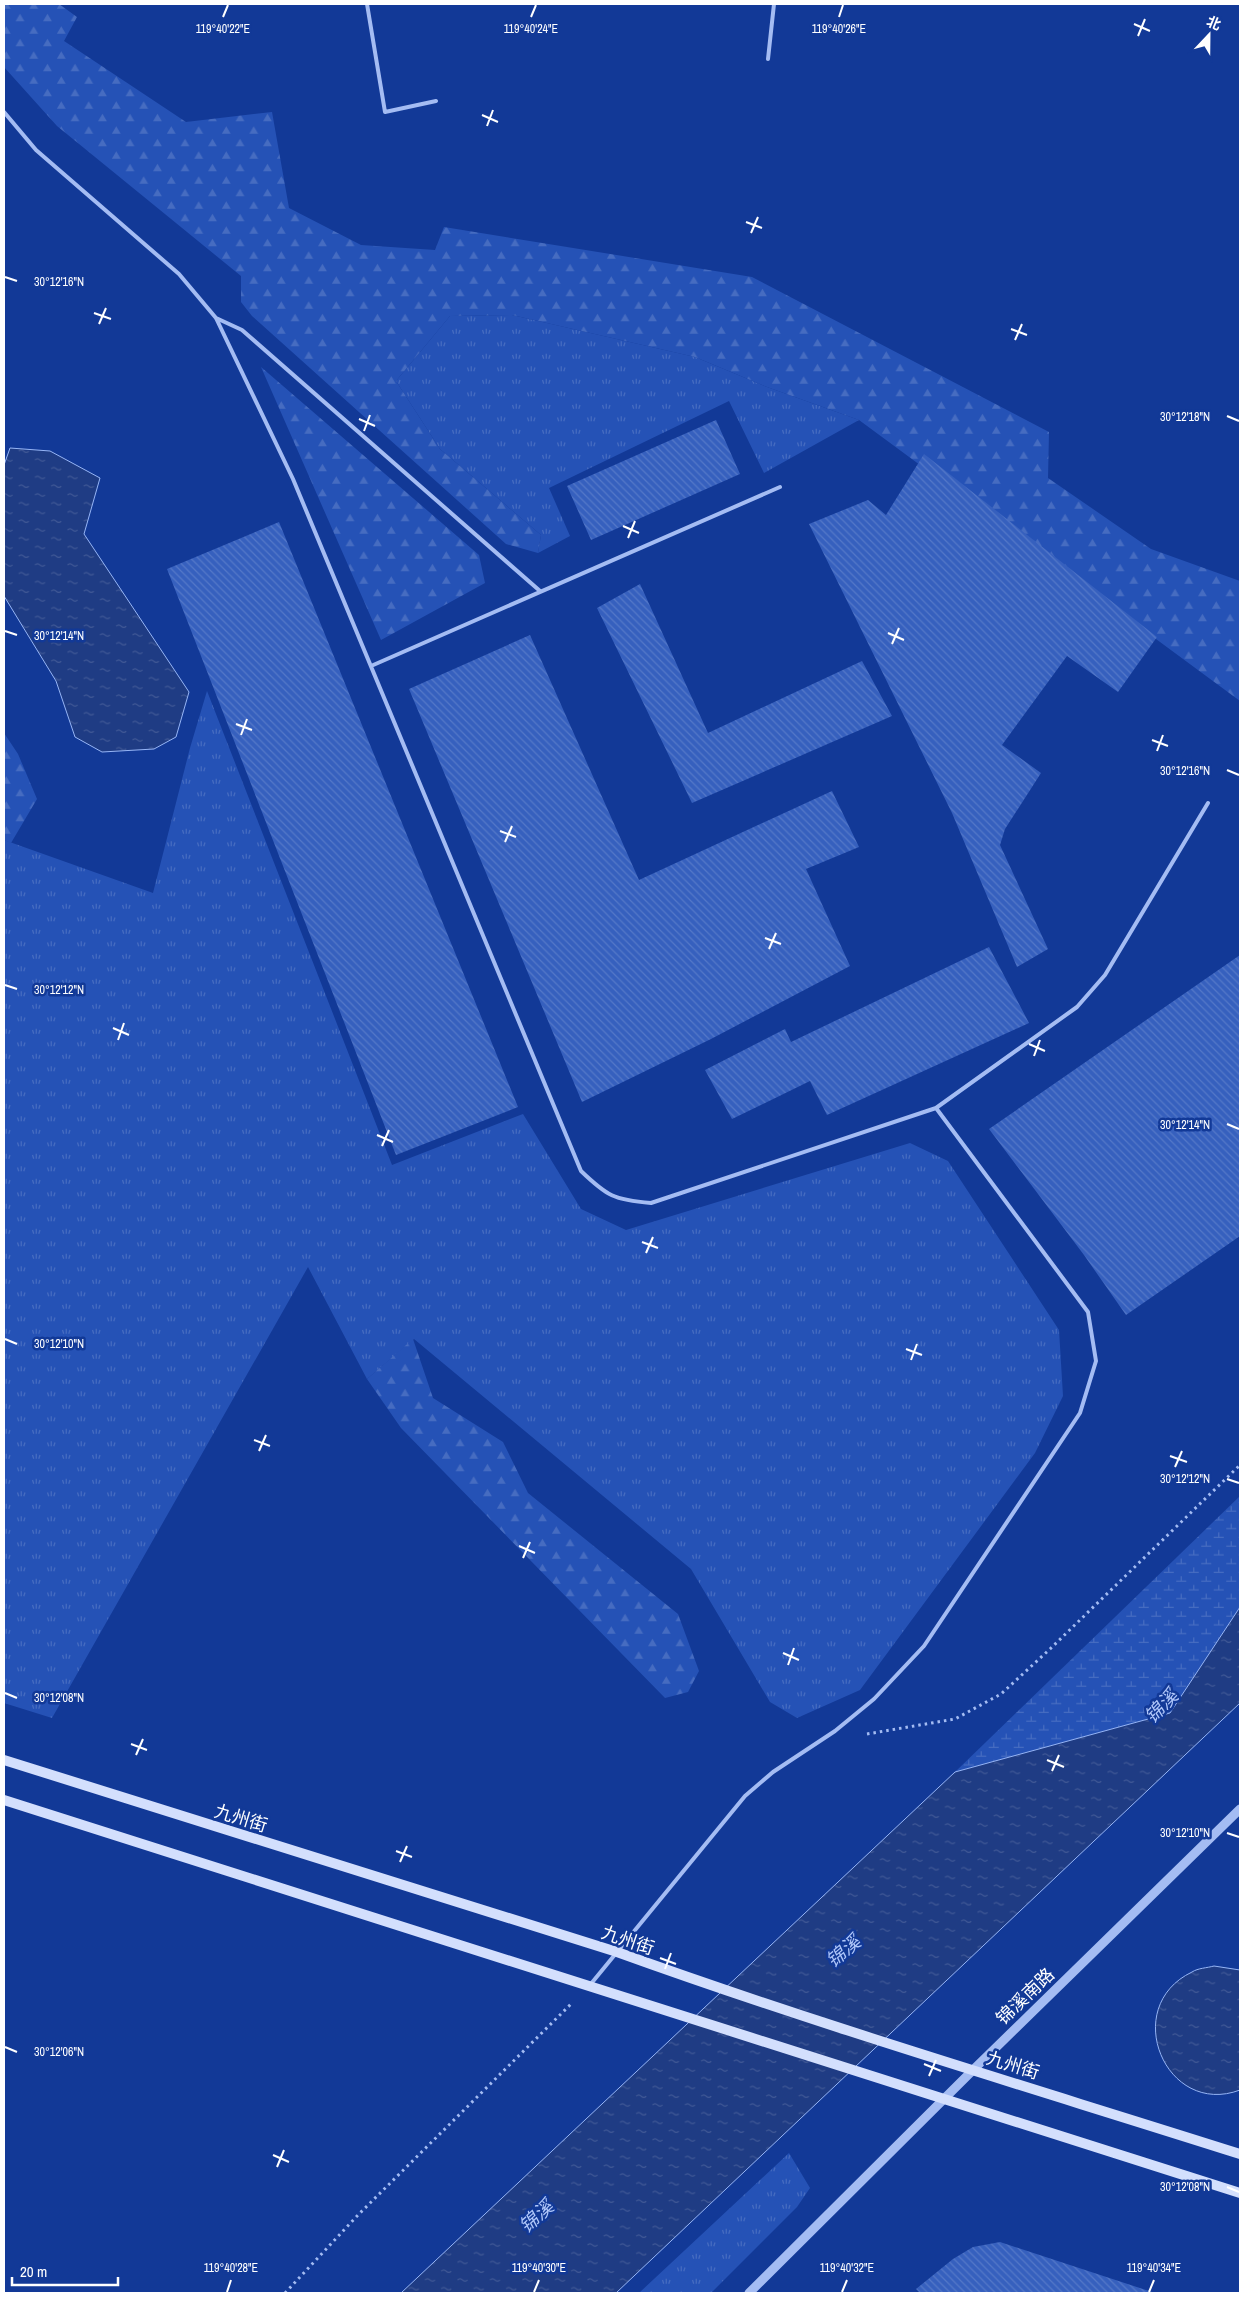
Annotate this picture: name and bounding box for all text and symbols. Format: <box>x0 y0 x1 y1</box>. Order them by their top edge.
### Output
north arrow <box>1184 10 1234 60</box>
text: 北 <box>1204 12 1224 34</box>
text: 119°40'22"E <box>196 21 250 37</box>
text: 119°40'24"E <box>504 21 558 37</box>
text: 119°40'26"E <box>812 21 866 37</box>
text: 30°12'16"N <box>34 274 84 290</box>
text: 30°12'18"N <box>1160 409 1210 425</box>
text: 30°12'14"N <box>34 628 84 644</box>
text: 30°12'16"N <box>1160 763 1210 779</box>
text: 30°12'12"N <box>34 982 84 998</box>
text: 30°12'14"N <box>1160 1117 1210 1133</box>
text: 30°12'10"N <box>34 1336 84 1352</box>
text: 30°12'12"N <box>1160 1471 1210 1487</box>
water label: 锦溪 <box>1138 1682 1185 1729</box>
text: 30°12'08"N <box>34 1690 84 1706</box>
street label: 九州街 <box>212 1798 270 1838</box>
text: 30°12'10"N <box>1160 1825 1210 1841</box>
street label: 九州街 <box>598 1919 658 1961</box>
water label: 锦溪 <box>820 1928 867 1973</box>
street label: 锦溪南路 <box>990 1962 1060 2030</box>
text: 30°12'06"N <box>34 2044 84 2060</box>
street label: 九州街 <box>984 2045 1042 2085</box>
text: 30°12'08"N <box>1160 2179 1210 2195</box>
water label: 锦溪 <box>513 2192 560 2238</box>
scale bar <box>12 2254 119 2286</box>
text: 119°40'28"E <box>204 2260 258 2276</box>
text: 119°40'30"E <box>512 2260 566 2276</box>
text: 119°40'32"E <box>820 2260 874 2276</box>
text: 119°40'34"E <box>1127 2260 1181 2276</box>
text: 20 m <box>20 2261 47 2282</box>

